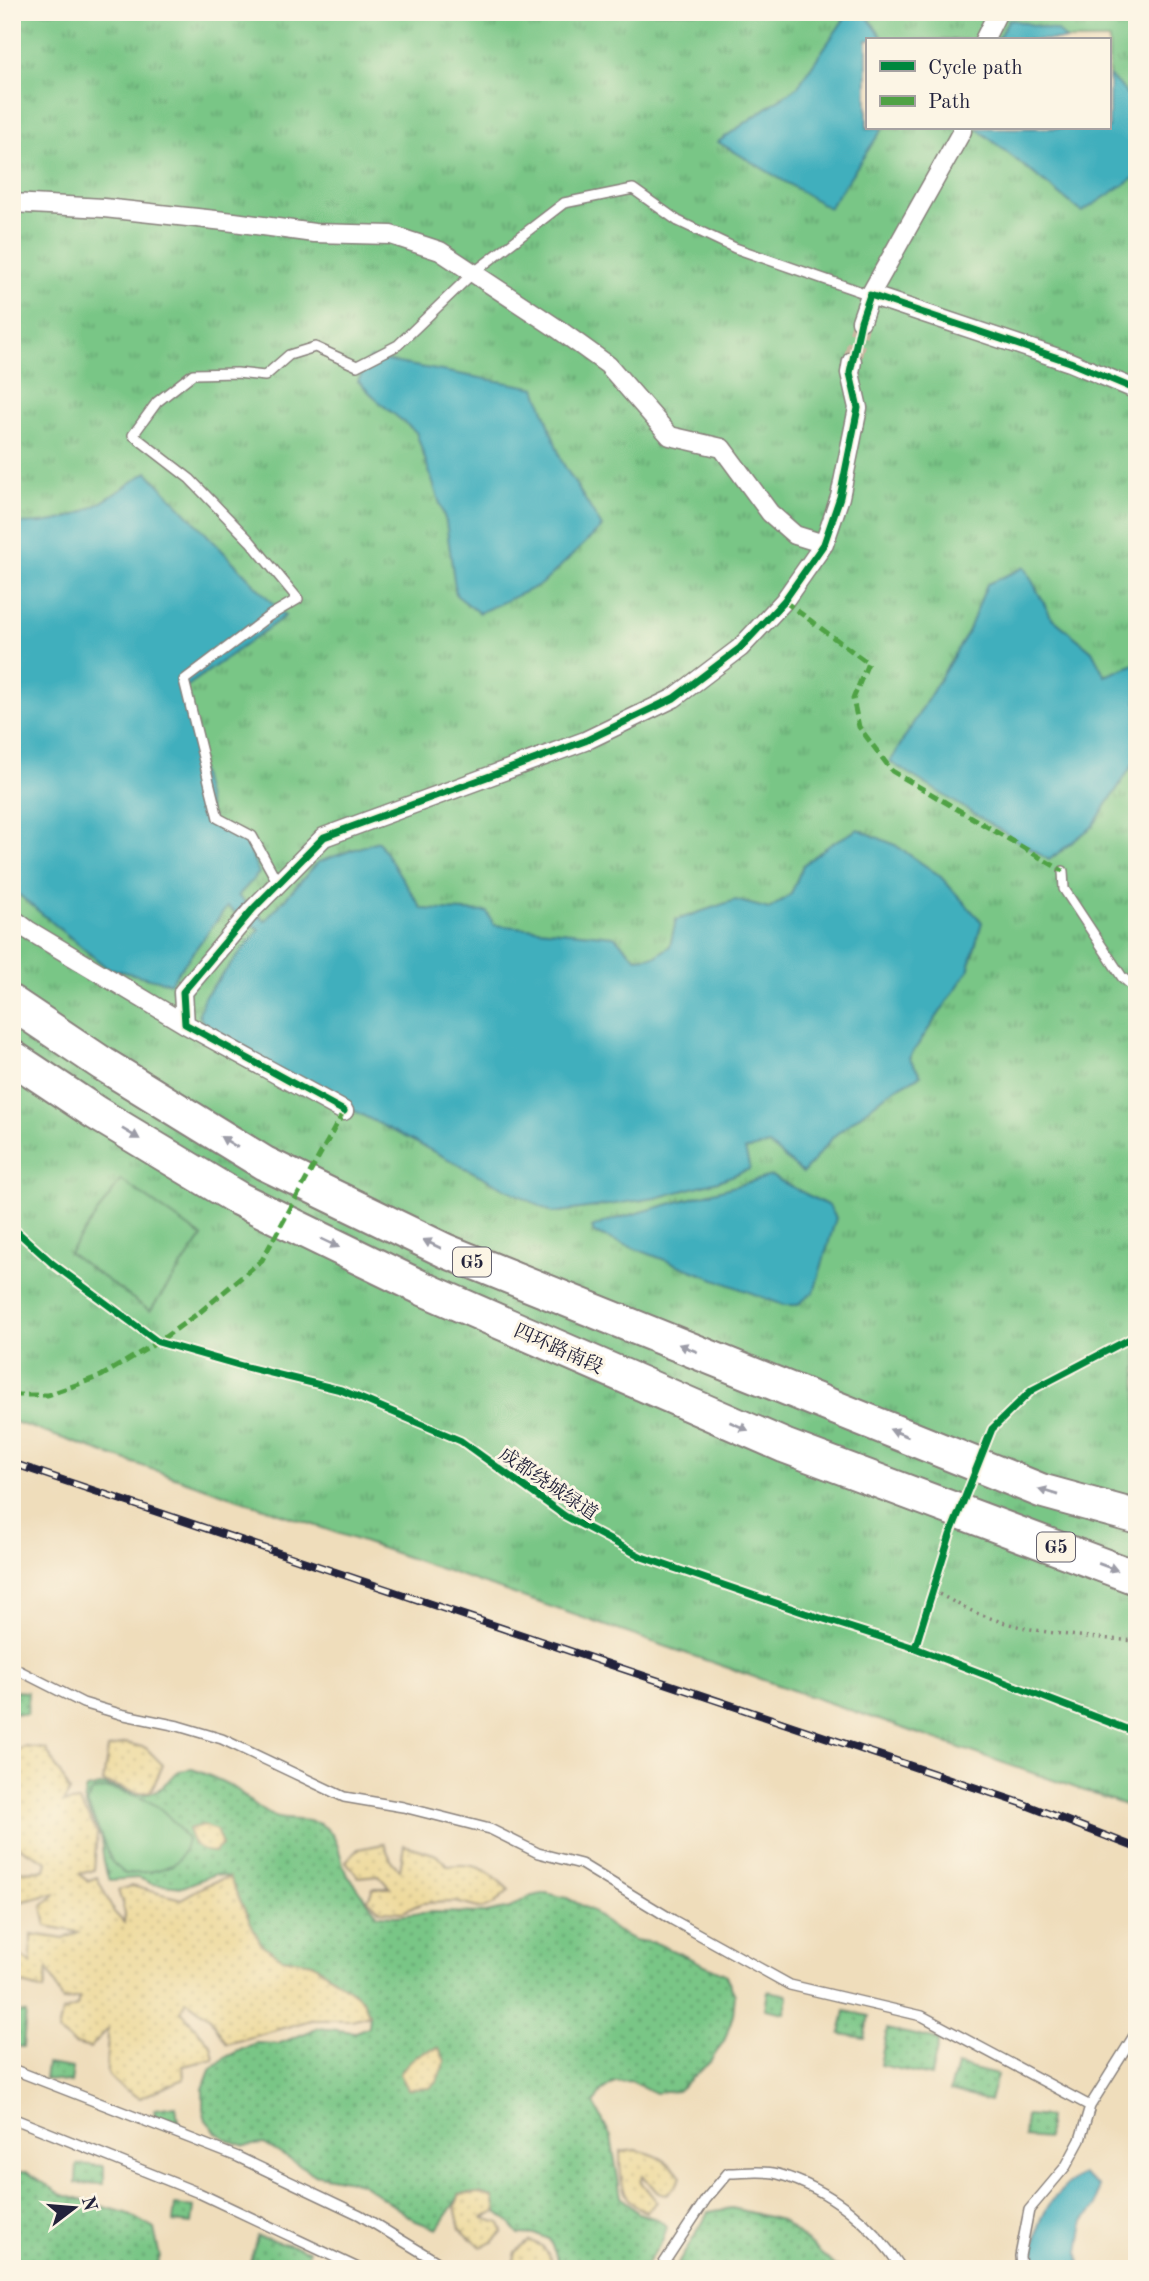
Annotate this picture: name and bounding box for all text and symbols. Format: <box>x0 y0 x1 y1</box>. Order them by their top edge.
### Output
legend <box>866 38 1110 130</box>
text: Cycle path <box>928 58 1023 79</box>
text: Path <box>928 92 971 113</box>
one-way arrow <box>122 1128 141 1140</box>
one-way arrow <box>220 1135 239 1148</box>
one-way arrow <box>320 1238 340 1249</box>
one-way arrow <box>422 1239 442 1250</box>
road number: G5 <box>453 1247 491 1276</box>
street label: 四环路南段 <box>511 1320 606 1378</box>
one-way arrow <box>678 1343 699 1354</box>
one-way arrow <box>729 1420 749 1432</box>
one-way arrow <box>889 1428 910 1439</box>
street label: 成都绕城绿道 <box>495 1444 601 1525</box>
one-way arrow <box>1037 1486 1058 1497</box>
road number: G5 <box>1037 1532 1075 1562</box>
one-way arrow <box>1097 1561 1118 1572</box>
north arrow <box>38 2172 108 2242</box>
text: N <box>77 2194 99 2214</box>

